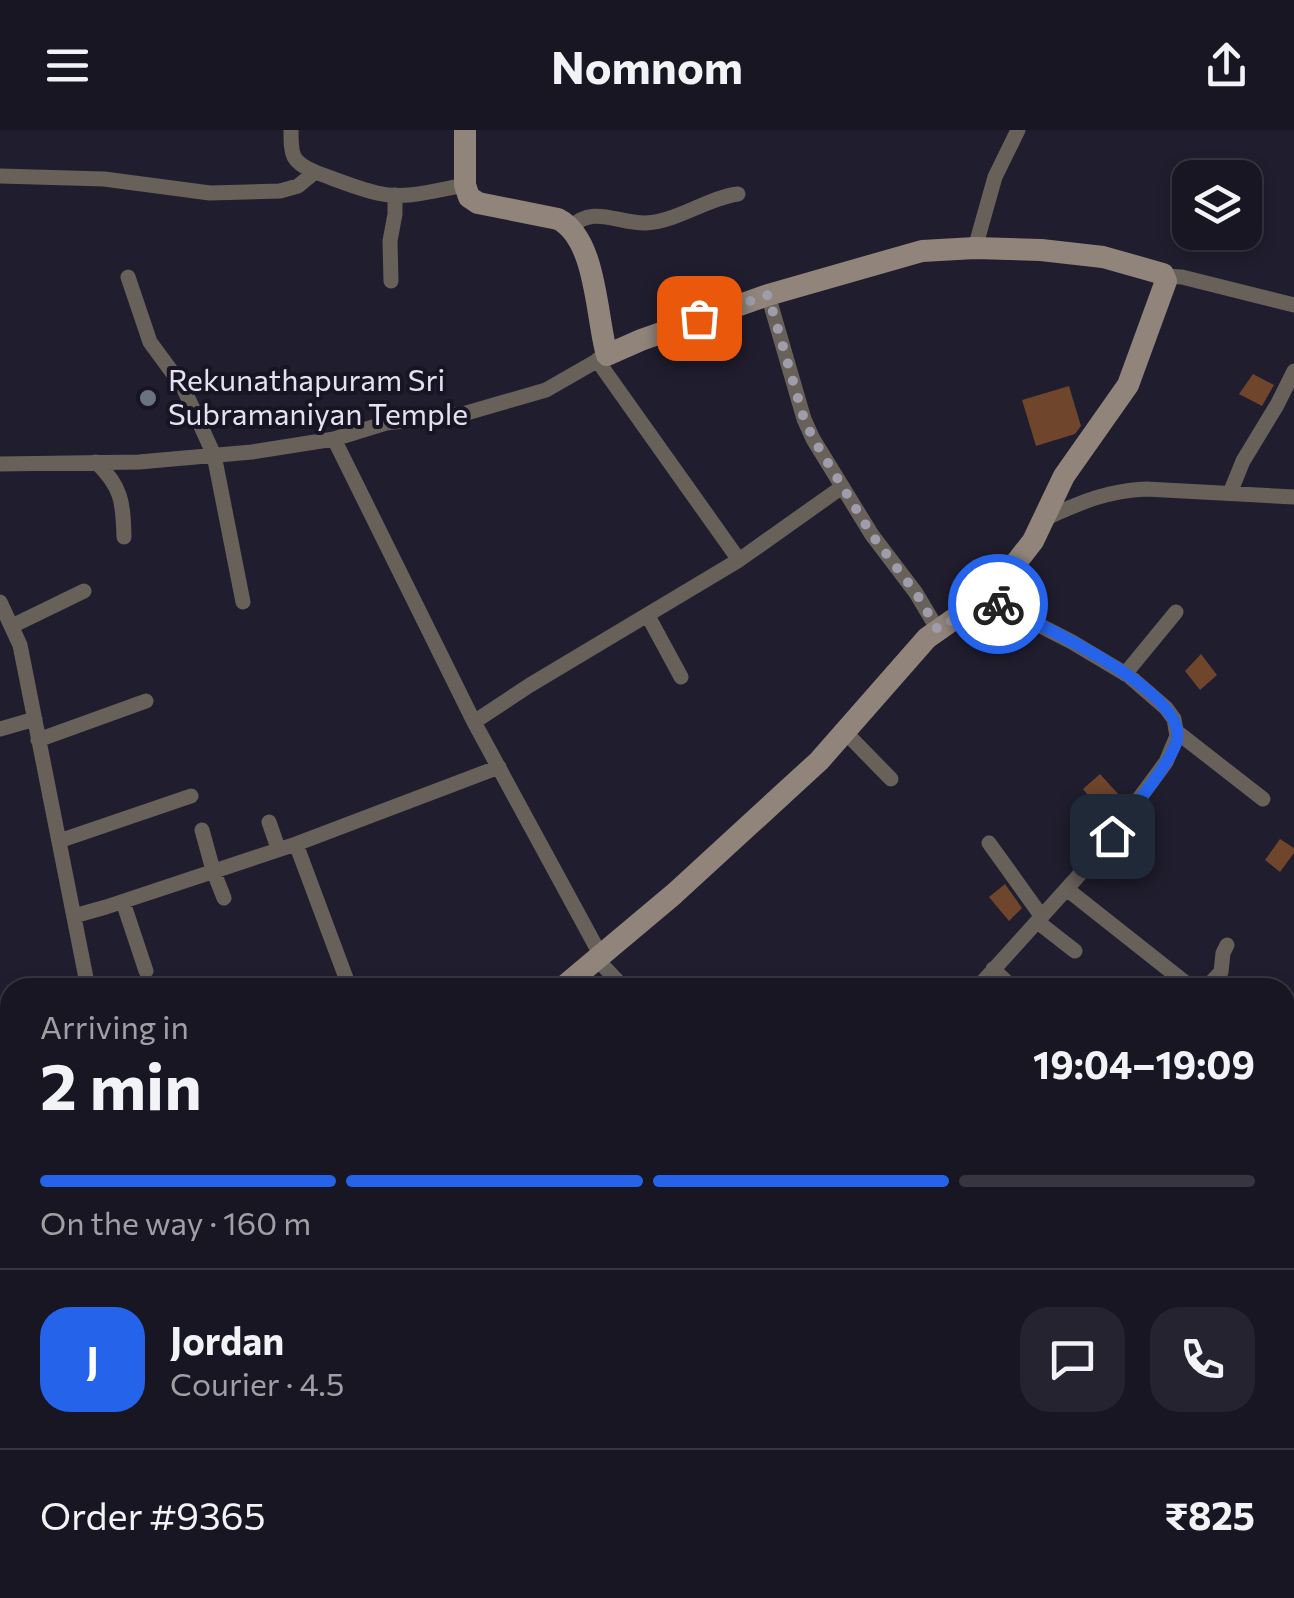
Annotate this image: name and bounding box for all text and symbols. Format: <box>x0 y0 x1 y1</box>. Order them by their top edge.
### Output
icon: menu <box>40 38 95 93</box>
text: Nomnom <box>551 38 743 93</box>
icon: share <box>1199 38 1254 93</box>
map controls <box>1172 160 1262 250</box>
button: layers <box>1172 160 1262 250</box>
pin <box>657 276 742 361</box>
icon: bag <box>672 291 727 346</box>
place label: Rekunathapuram Sri Subramaniyan Temple <box>168 360 468 431</box>
marker: Rekunathapuram Sri Subramaniyan Temple <box>137 387 159 409</box>
courier <box>948 554 1048 654</box>
icon: bike <box>971 577 1026 632</box>
pin <box>1070 794 1155 879</box>
icon: home <box>1085 809 1140 864</box>
text: Arriving in <box>40 1006 189 1046</box>
text: 19:04–19:09 <box>1033 1040 1255 1087</box>
text: 2 min <box>40 1044 202 1123</box>
text: On the way · 160 m <box>40 1202 311 1242</box>
button: chat <box>1020 1307 1125 1412</box>
button: phone <box>1150 1307 1255 1412</box>
text: Jordan <box>170 1316 284 1363</box>
text: J <box>86 1336 99 1383</box>
text: Courier · 4.5 <box>170 1363 344 1403</box>
text: Order #9365 <box>40 1491 266 1538</box>
text: ₹825 <box>1164 1491 1255 1538</box>

